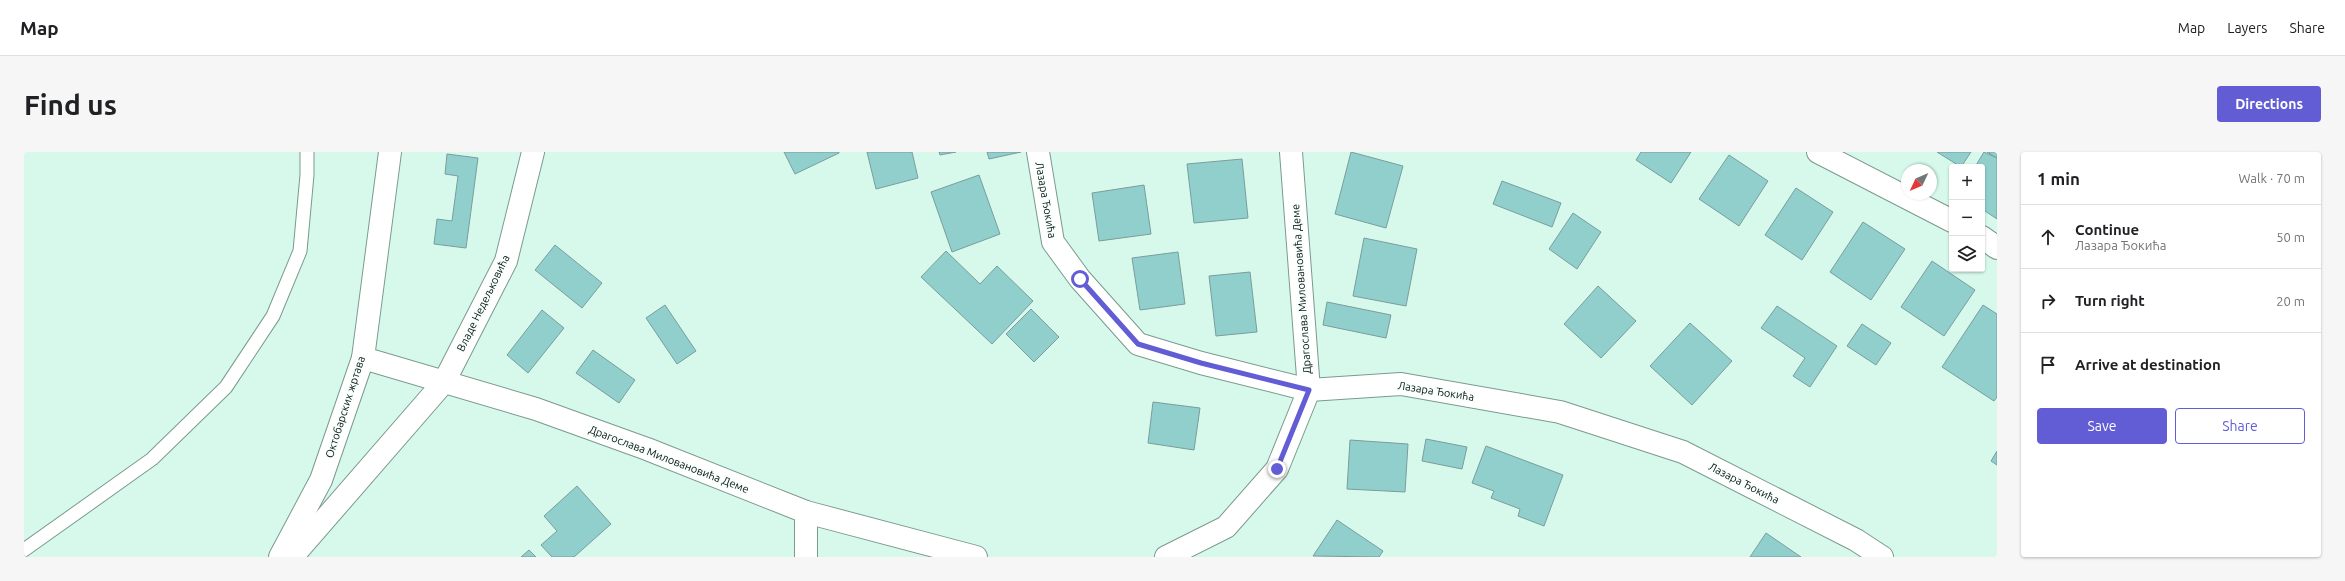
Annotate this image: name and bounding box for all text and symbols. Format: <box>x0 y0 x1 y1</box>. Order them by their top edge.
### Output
text: Map <box>20 17 59 39</box>
text: Map <box>2178 20 2205 36</box>
text: Layers <box>2227 20 2267 36</box>
text: Share <box>2289 20 2325 36</box>
button: Directions <box>2217 86 2321 122</box>
text: Find us <box>24 89 117 120</box>
street label: Лазара Ђокића <box>1033 161 1059 239</box>
north arrow <box>1901 164 1937 200</box>
map controls <box>1949 164 1985 272</box>
button: + <box>1949 164 1985 200</box>
text: 1 min <box>2037 169 2080 188</box>
text: Walk · 70 m <box>2239 171 2305 185</box>
button: − <box>1949 200 1985 236</box>
street label: Драгослава Миловановића Деме <box>1289 203 1313 375</box>
text: Continue <box>2075 221 2139 238</box>
icon: ahead <box>2037 226 2059 248</box>
text: 50 m <box>2276 230 2305 244</box>
button: layers <box>1949 236 1985 272</box>
text: Лазара Ђокића <box>2075 238 2167 252</box>
street label: Владе Недељковића <box>454 253 512 353</box>
route start <box>1071 270 1089 288</box>
icon: right <box>2037 290 2059 312</box>
text: Turn right <box>2075 292 2145 309</box>
text: 20 m <box>2276 294 2305 308</box>
icon: arrive <box>2037 354 2059 376</box>
street label: Октобарских жртава <box>323 355 367 459</box>
text: Arrive at destination <box>2075 356 2221 373</box>
street label: Лазара Ђокића <box>1397 379 1475 403</box>
button: Save <box>2037 408 2167 444</box>
button: Share <box>2175 408 2305 444</box>
street label: Драгослава Миловановића Деме <box>587 423 751 495</box>
route end <box>1268 460 1286 478</box>
street label: Лазара Ђокића <box>1707 460 1781 506</box>

